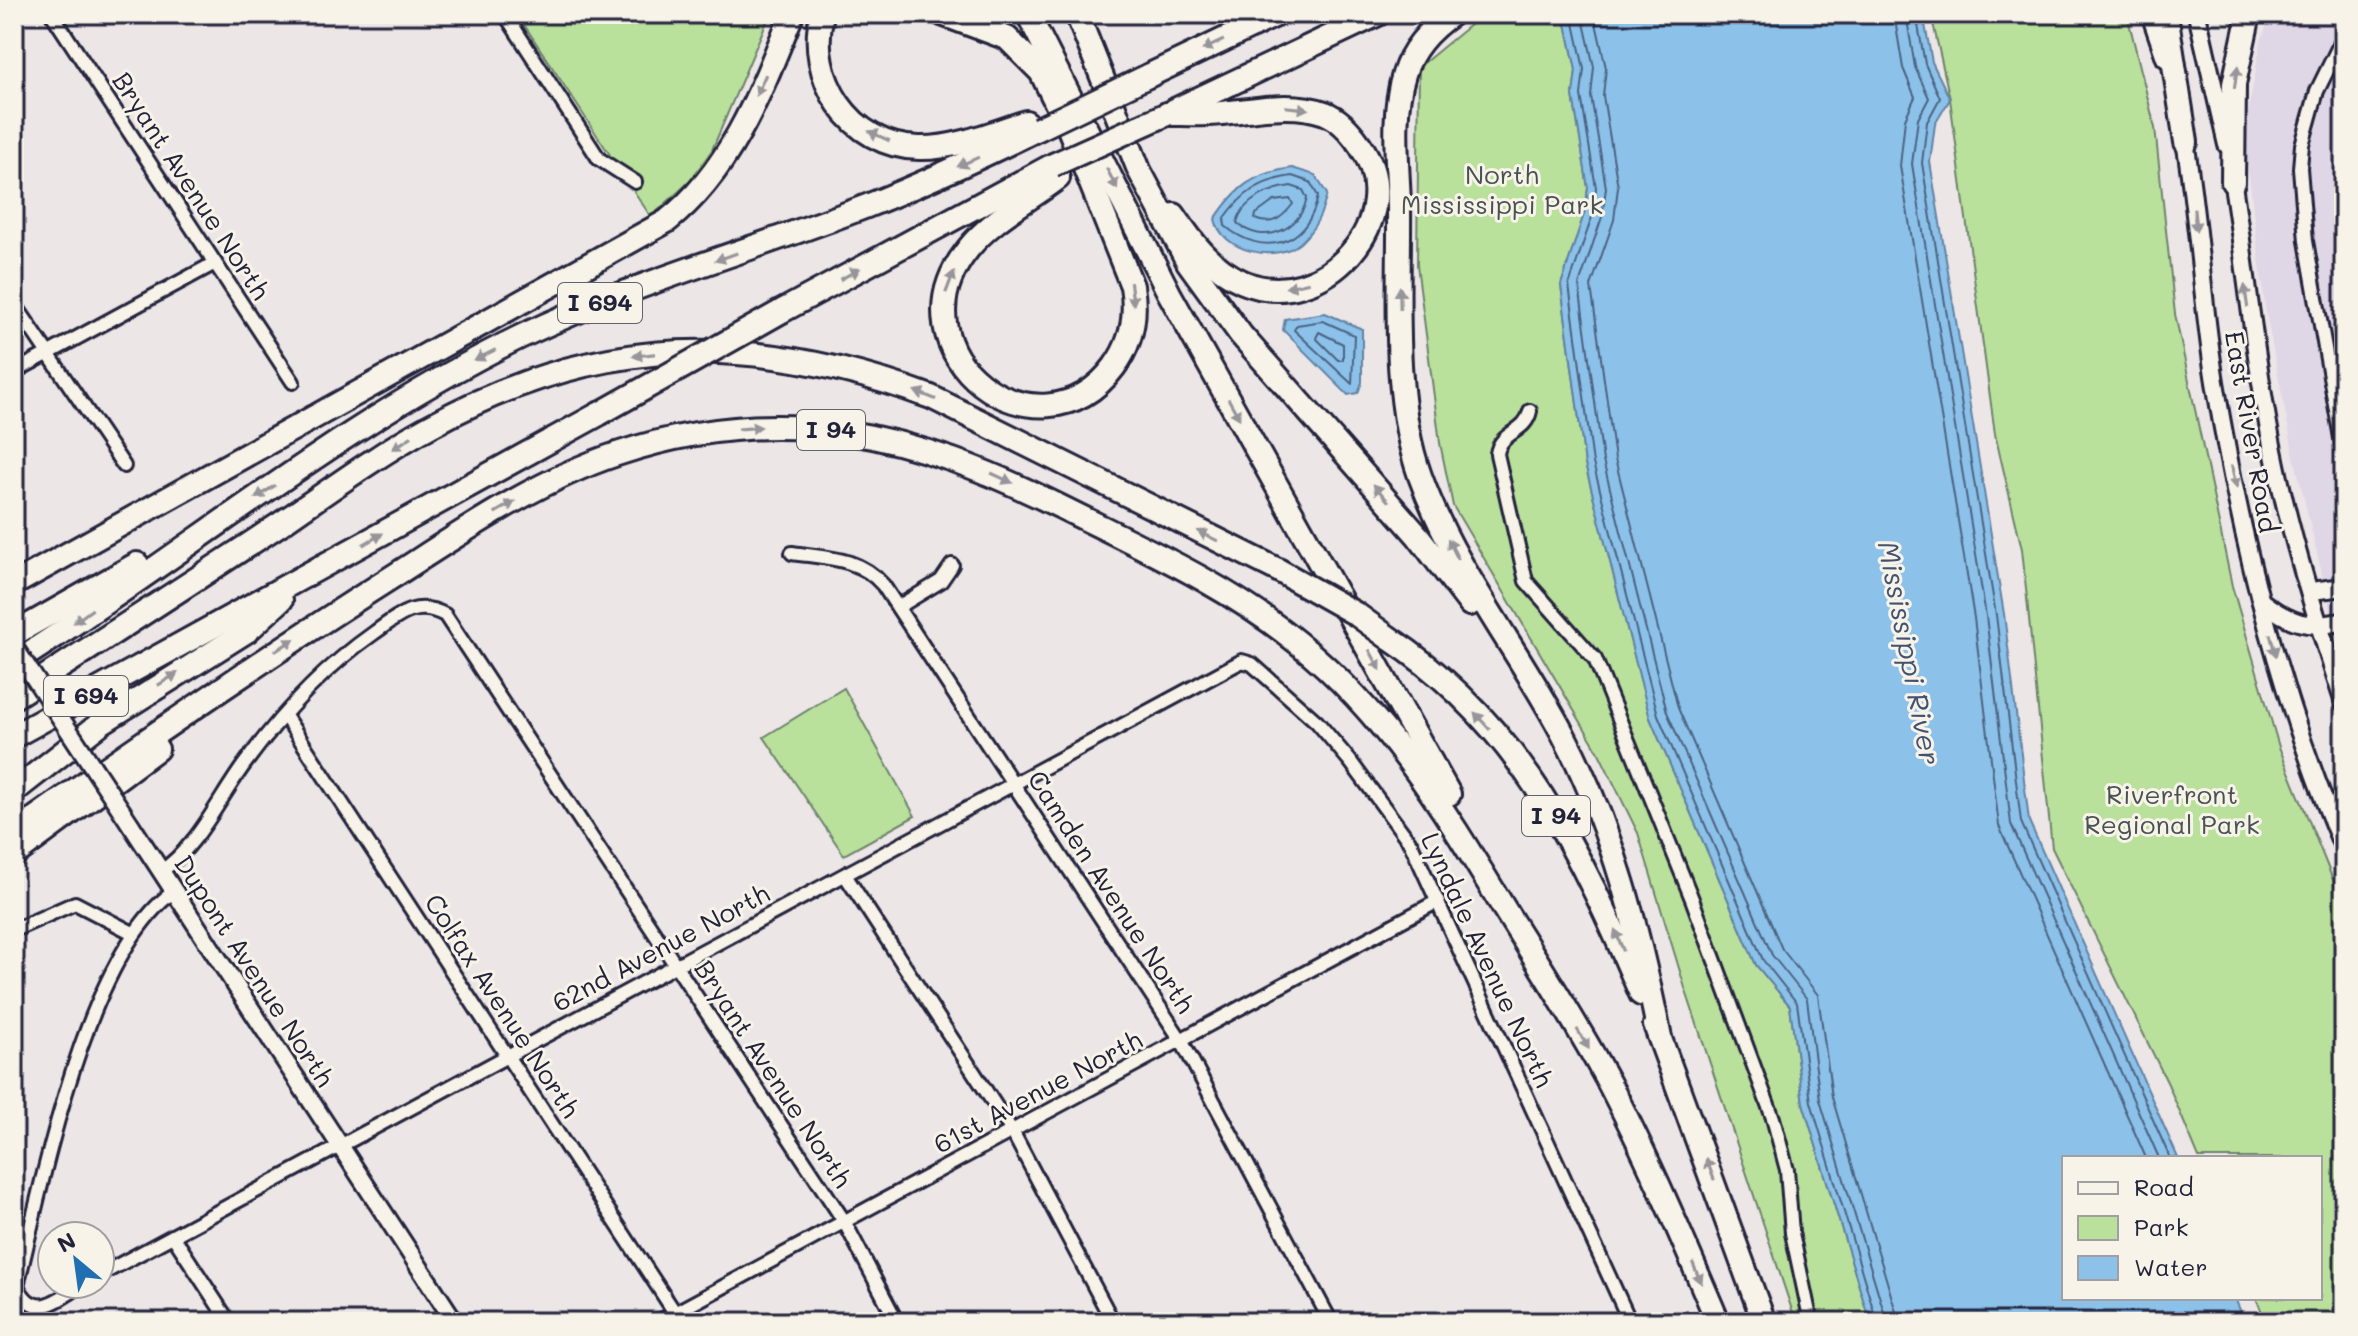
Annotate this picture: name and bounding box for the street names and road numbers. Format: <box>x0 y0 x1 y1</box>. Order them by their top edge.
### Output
street label: Bryant Avenue North <box>105 65 278 306</box>
road number: I 694 <box>558 283 642 323</box>
street label: East River Road <box>2218 328 2286 535</box>
road number: I 94 <box>797 410 865 450</box>
road number: I 694 <box>44 676 128 716</box>
street label: Camden Avenue North <box>1021 764 1203 1019</box>
road number: I 94 <box>1522 796 1590 836</box>
street label: Lyndale Avenue North <box>1414 827 1562 1092</box>
street label: Dupont Avenue North <box>167 848 343 1093</box>
street label: 62nd Avenue North <box>546 875 775 1019</box>
street label: Colfax Avenue North <box>418 887 588 1124</box>
street label: Bryant Avenue North <box>687 953 860 1194</box>
street label: 61st Avenue North <box>927 1022 1148 1161</box>

